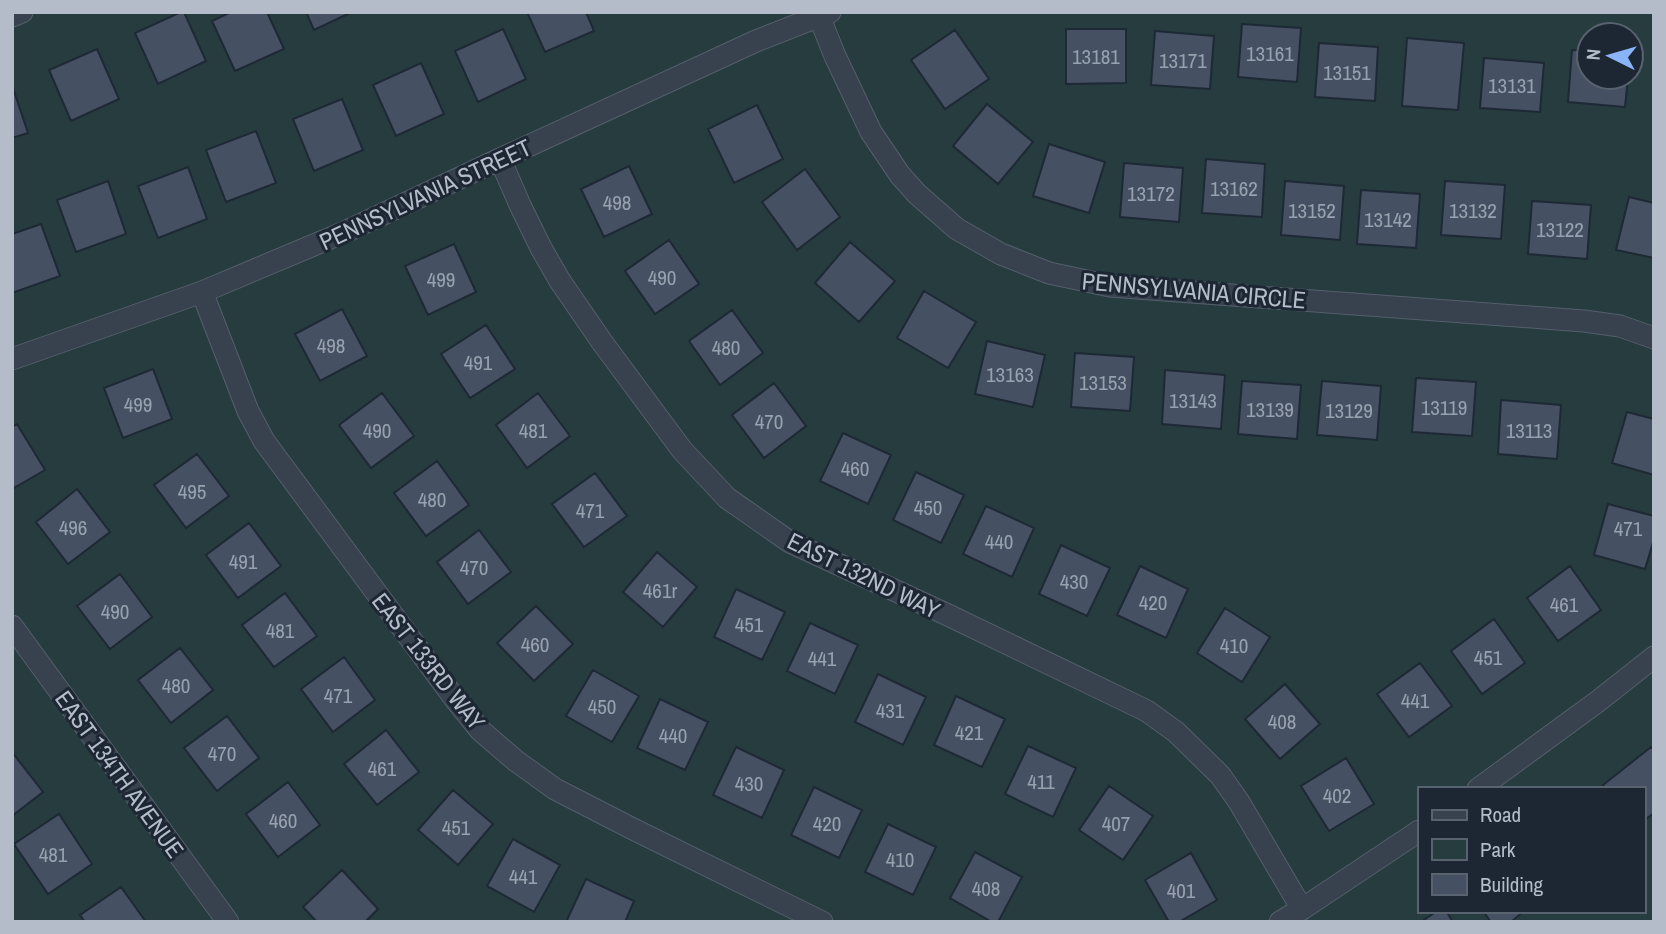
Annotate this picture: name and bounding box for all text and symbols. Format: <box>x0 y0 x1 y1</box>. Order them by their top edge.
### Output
north arrow <box>1575 21 1645 91</box>
house number: 13161 <box>1246 39 1294 68</box>
house number: 13181 <box>1072 42 1120 71</box>
house number: 13171 <box>1159 46 1207 75</box>
text: N <box>1580 48 1607 61</box>
house number: 13151 <box>1323 58 1371 87</box>
house number: 13131 <box>1488 71 1536 100</box>
street label: PENNSYLVANIA STREET <box>314 131 536 257</box>
house number: 13162 <box>1210 174 1258 203</box>
house number: 13172 <box>1127 179 1175 208</box>
house number: 498 <box>603 188 631 217</box>
house number: 13152 <box>1288 196 1336 225</box>
house number: 13132 <box>1449 196 1497 225</box>
house number: 13142 <box>1364 205 1412 234</box>
house number: 13122 <box>1536 215 1584 244</box>
house number: 490 <box>648 263 676 292</box>
street label: PENNSYLVANIA CIRCLE <box>1081 264 1307 316</box>
house number: 499 <box>427 265 455 294</box>
house number: 498 <box>317 331 345 360</box>
house number: 480 <box>712 333 740 362</box>
house number: 491 <box>464 348 493 377</box>
house number: 13163 <box>986 360 1034 389</box>
house number: 13153 <box>1079 368 1127 397</box>
house number: 13143 <box>1169 386 1217 415</box>
house number: 499 <box>124 390 152 419</box>
house number: 13119 <box>1421 393 1467 422</box>
house number: 13139 <box>1246 395 1294 424</box>
house number: 13129 <box>1325 396 1373 425</box>
house number: 470 <box>755 407 783 436</box>
house number: 490 <box>363 416 391 445</box>
house number: 481 <box>519 416 548 445</box>
house number: 13113 <box>1506 416 1552 445</box>
house number: 460 <box>841 454 869 483</box>
house number: 495 <box>178 477 206 506</box>
house number: 480 <box>418 485 446 514</box>
house number: 450 <box>914 493 942 522</box>
house number: 471 <box>576 496 605 525</box>
house number: 496 <box>59 513 87 542</box>
house number: 471 <box>1614 514 1643 543</box>
street label: EAST 132ND WAY <box>782 524 946 626</box>
house number: 440 <box>985 527 1013 556</box>
house number: 491 <box>229 547 258 576</box>
house number: 470 <box>460 553 488 582</box>
house number: 430 <box>1060 567 1088 596</box>
house number: 461r <box>643 576 677 605</box>
street label: EAST 133RD WAY <box>365 586 493 736</box>
house number: 420 <box>1139 588 1167 617</box>
house number: 461 <box>1550 590 1579 619</box>
house number: 490 <box>101 597 129 626</box>
house number: 451 <box>735 610 764 639</box>
house number: 481 <box>266 616 295 645</box>
house number: 460 <box>521 630 549 659</box>
house number: 410 <box>1220 631 1248 660</box>
house number: 451 <box>1474 643 1503 672</box>
house number: 441 <box>808 644 837 673</box>
house number: 480 <box>162 671 190 700</box>
house number: 471 <box>324 681 353 710</box>
street label: EAST 134TH AVENUE <box>48 684 192 864</box>
house number: 441 <box>1401 686 1430 715</box>
house number: 450 <box>588 692 616 721</box>
house number: 431 <box>876 696 905 725</box>
house number: 408 <box>1268 707 1296 736</box>
house number: 421 <box>955 718 984 747</box>
house number: 440 <box>659 721 687 750</box>
house number: 470 <box>208 739 236 768</box>
house number: 461 <box>368 754 397 783</box>
house number: 411 <box>1027 767 1055 796</box>
house number: 430 <box>735 769 763 798</box>
house number: 402 <box>1323 781 1351 810</box>
legend <box>1418 787 1645 913</box>
text: Road <box>1480 800 1521 829</box>
house number: 460 <box>269 806 297 835</box>
house number: 420 <box>813 809 841 838</box>
house number: 407 <box>1102 809 1130 838</box>
house number: 451 <box>442 813 471 842</box>
text: Park <box>1480 835 1516 864</box>
house number: 481 <box>39 840 68 869</box>
house number: 410 <box>886 845 914 874</box>
house number: 441 <box>509 862 538 891</box>
text: Building <box>1480 870 1544 899</box>
house number: 408 <box>972 874 1000 903</box>
house number: 401 <box>1167 876 1196 905</box>

